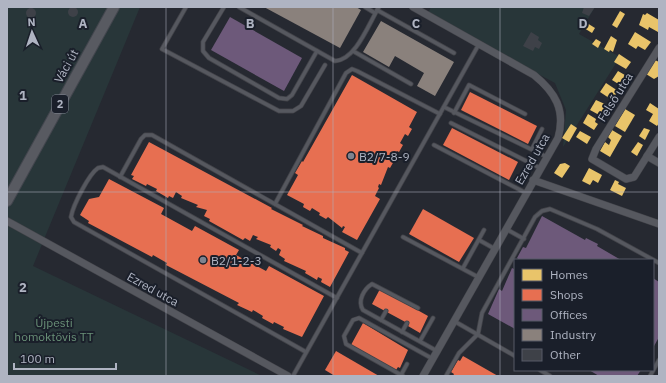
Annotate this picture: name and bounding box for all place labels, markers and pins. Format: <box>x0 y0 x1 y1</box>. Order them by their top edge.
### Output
place label: B2/7-8-9 <box>359 149 410 164</box>
marker: B2/7-8-9 <box>346 151 356 161</box>
place label: B2/1-2-3 <box>211 253 262 268</box>
marker: B2/1-2-3 <box>198 255 208 265</box>

